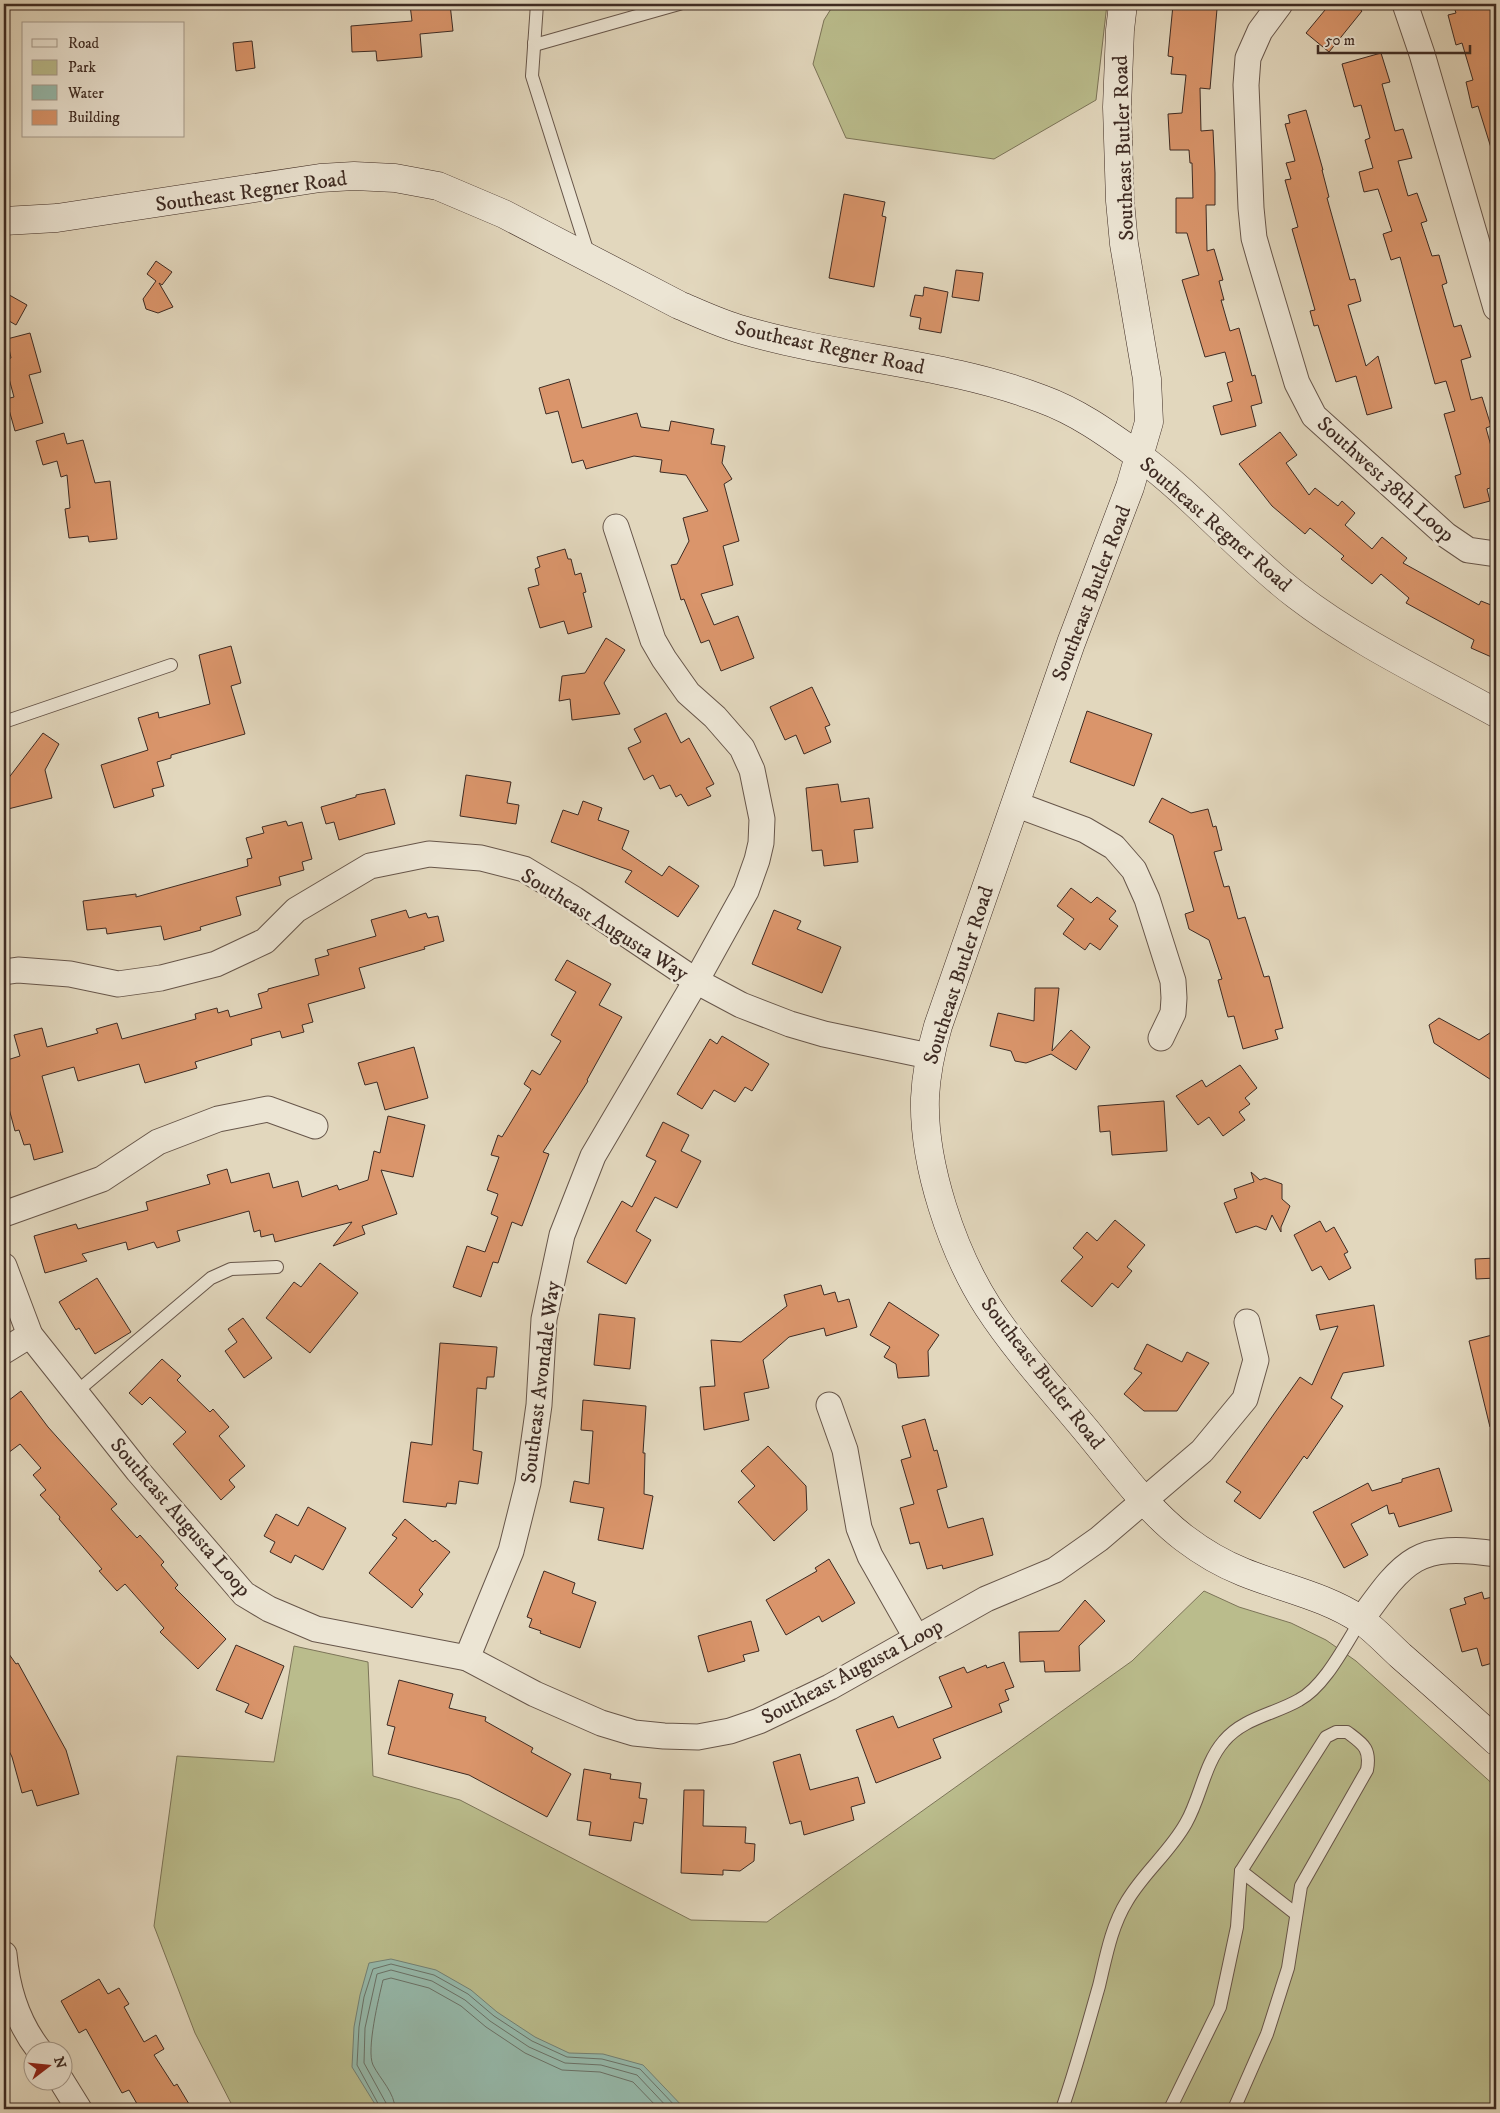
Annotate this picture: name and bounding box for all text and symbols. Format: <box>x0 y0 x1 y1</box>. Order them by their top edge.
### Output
legend <box>22 22 185 138</box>
scale bar <box>1318 22 1470 54</box>
text: 50 m <box>1325 31 1355 50</box>
text: Road <box>68 34 100 53</box>
street label: Southeast Butler Road <box>1108 54 1140 241</box>
text: Park <box>68 58 97 77</box>
text: Water <box>67 84 104 103</box>
text: Building <box>68 108 120 127</box>
street label: Southeast Regner Road <box>154 166 349 218</box>
street label: Southeast Regner Road <box>733 315 927 381</box>
street label: Southwest 38th Loop <box>1311 411 1459 548</box>
street label: Southeast Regner Road <box>1134 452 1297 598</box>
street label: Southeast Butler Road <box>1047 501 1138 685</box>
street label: Southeast Augusta Way <box>516 863 694 987</box>
street label: Southeast Butler Road <box>918 882 1000 1068</box>
street label: Southeast Avondale Way <box>516 1278 566 1485</box>
street label: Southeast Butler Road <box>975 1292 1110 1455</box>
street label: Southeast Augusta Loop <box>104 1433 256 1602</box>
street label: Southeast Augusta Loop <box>757 1613 948 1731</box>
north arrow <box>22 2040 72 2090</box>
text: N <box>49 2055 70 2071</box>

